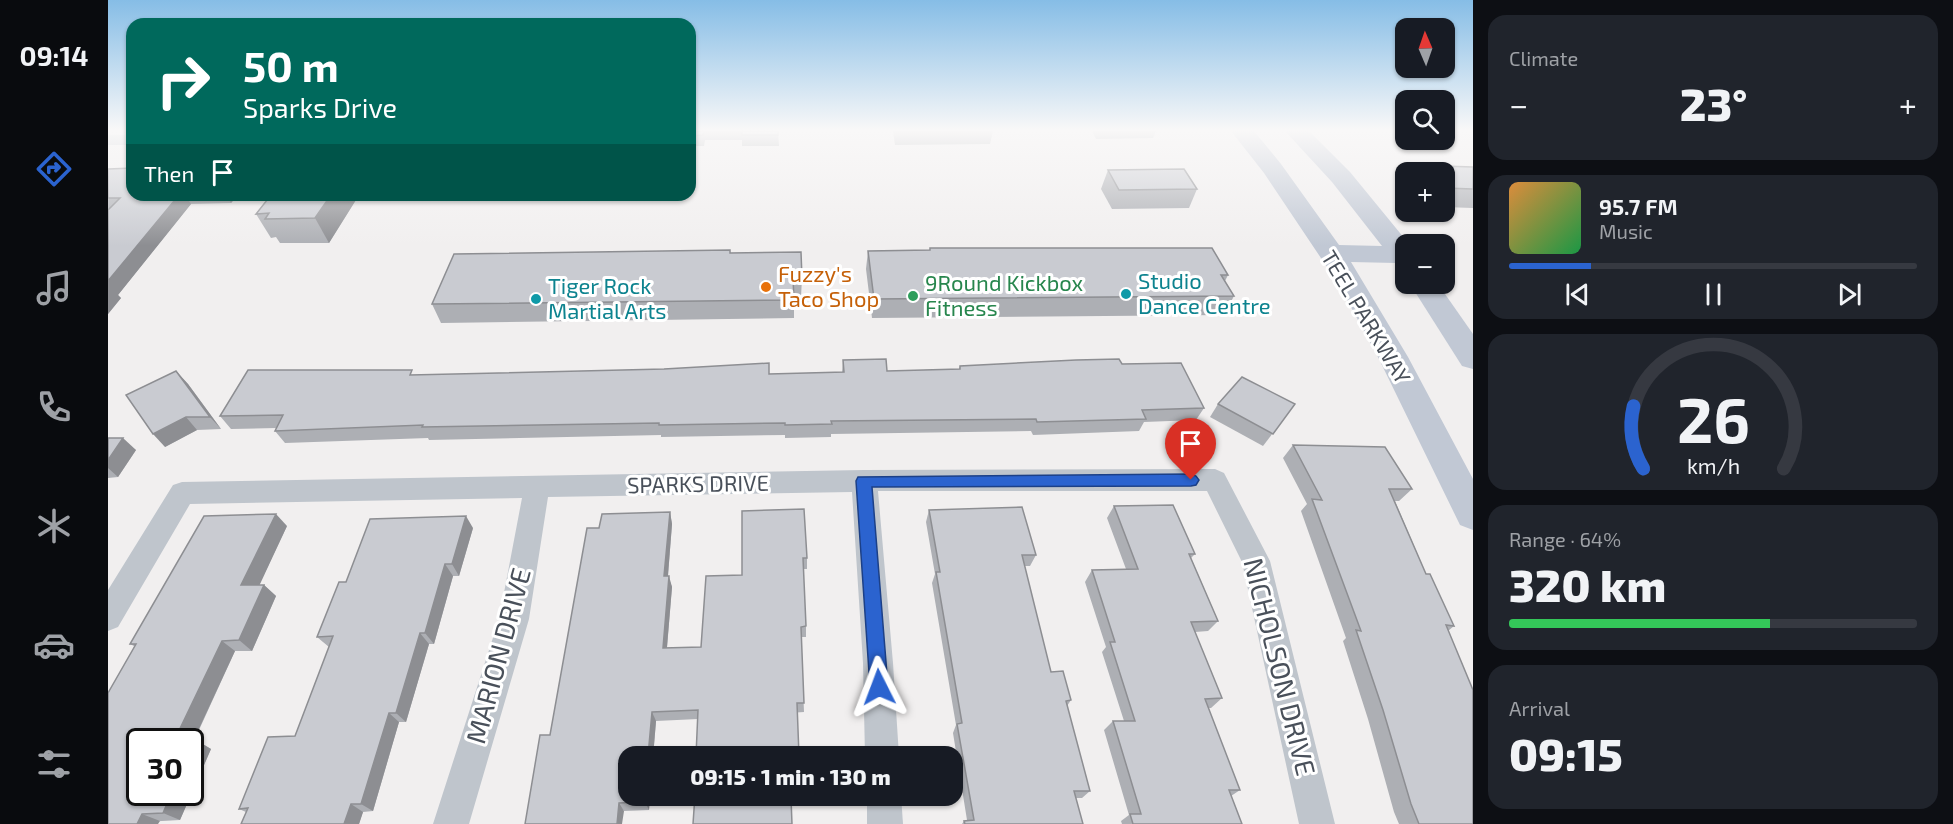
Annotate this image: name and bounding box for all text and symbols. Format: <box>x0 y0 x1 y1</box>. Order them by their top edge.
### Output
north arrow <box>1395 18 1455 78</box>
map controls <box>1395 18 1455 294</box>
text: 09:14 <box>20 39 88 71</box>
text: 50 m <box>243 40 339 90</box>
icon: right <box>144 42 222 120</box>
text: Climate <box>1509 46 1578 70</box>
text: 23° <box>1680 76 1747 130</box>
text: − <box>1509 84 1528 124</box>
text: + <box>1899 84 1917 124</box>
button: search <box>1395 90 1455 150</box>
text: Sparks Drive <box>243 91 397 123</box>
icon: directions <box>33 148 75 190</box>
icon: arrive <box>206 156 239 189</box>
text: Then <box>144 160 194 186</box>
button: + <box>1395 162 1455 222</box>
text: 95.7 FM <box>1599 193 1678 219</box>
text: Music <box>1599 219 1653 243</box>
button: − <box>1395 234 1455 294</box>
street label: TEEL PARKWAY <box>1317 245 1417 388</box>
place label: Fuzzy's Taco Shop <box>778 260 879 311</box>
icon: music <box>33 267 75 309</box>
place label: Studio Dance Centre <box>1138 267 1271 318</box>
place label: 9Round Kickbox Fitness <box>925 269 1084 320</box>
place label: Tiger Rock Martial Arts <box>548 272 667 323</box>
icon: previous <box>1561 278 1594 311</box>
icon: pause <box>1697 278 1730 311</box>
icon: next <box>1833 278 1866 311</box>
marker: Fuzzy's Taco Shop <box>759 280 773 294</box>
marker: Studio Dance Centre <box>1119 287 1133 301</box>
marker: 9Round Kickbox Fitness <box>906 289 920 303</box>
marker: Tiger Rock Martial Arts <box>529 292 543 306</box>
text: 26 <box>1676 381 1750 456</box>
icon: phone <box>33 386 75 428</box>
pin <box>1165 418 1216 480</box>
icon: arrive <box>1174 427 1207 460</box>
text: km/h <box>1686 453 1740 478</box>
street label: SPARKS DRIVE <box>627 469 769 497</box>
icon: climate <box>33 505 75 547</box>
text: Range · 64% <box>1509 527 1621 551</box>
street label: NICHOLSON DRIVE <box>1238 554 1323 779</box>
text: 320 km <box>1509 557 1666 611</box>
street label: MARION DRIVE <box>458 564 536 747</box>
icon: car <box>33 624 75 666</box>
position arrow <box>847 655 911 719</box>
text: Arrival <box>1509 696 1570 720</box>
text: 09:15 <box>1509 726 1623 780</box>
speed limit sign: 30 <box>126 728 204 806</box>
icon: filters <box>33 743 75 785</box>
text: 09:15 · 1 min · 130 m <box>690 763 891 789</box>

